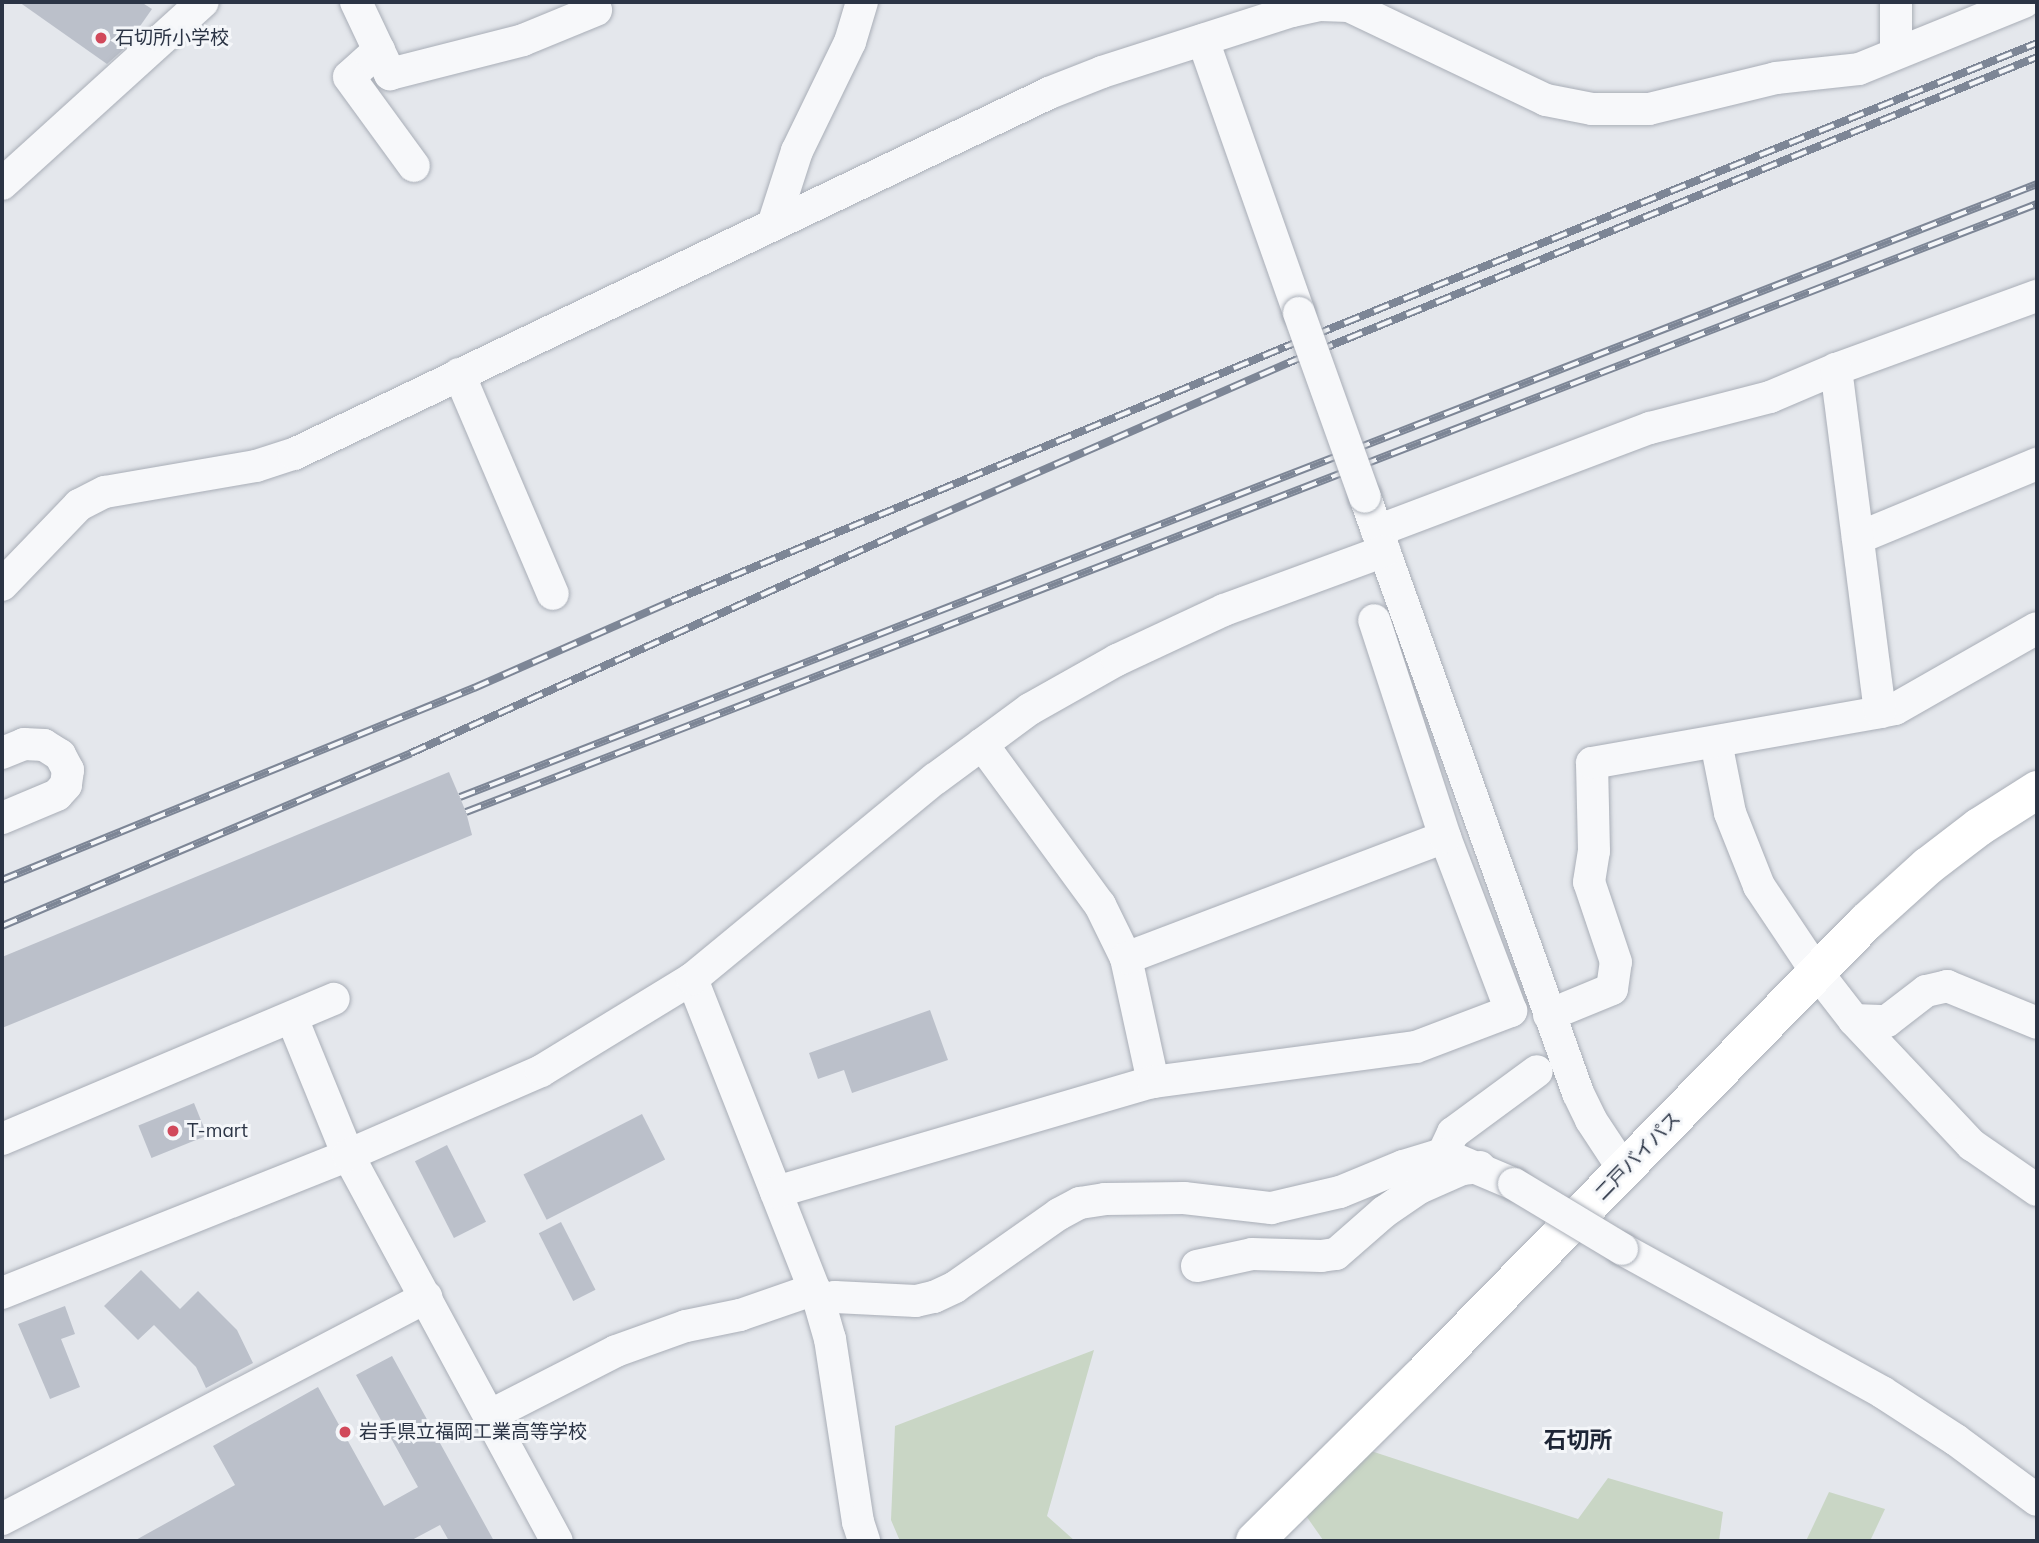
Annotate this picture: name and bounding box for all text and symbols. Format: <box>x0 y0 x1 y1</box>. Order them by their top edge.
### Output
place label: 石切所小学校 <box>115 27 229 49</box>
marker: 石切所小学校 <box>93 30 109 46</box>
street label: 二戸バイパス <box>1590 1107 1686 1205</box>
place label: T-mart <box>187 1120 248 1142</box>
marker: T-mart <box>165 1123 181 1139</box>
place label: 岩手県立福岡工業高等学校 <box>359 1421 587 1443</box>
marker: 岩手県立福岡工業高等学校 <box>337 1424 353 1440</box>
district label: 石切所 <box>1544 1426 1612 1454</box>

